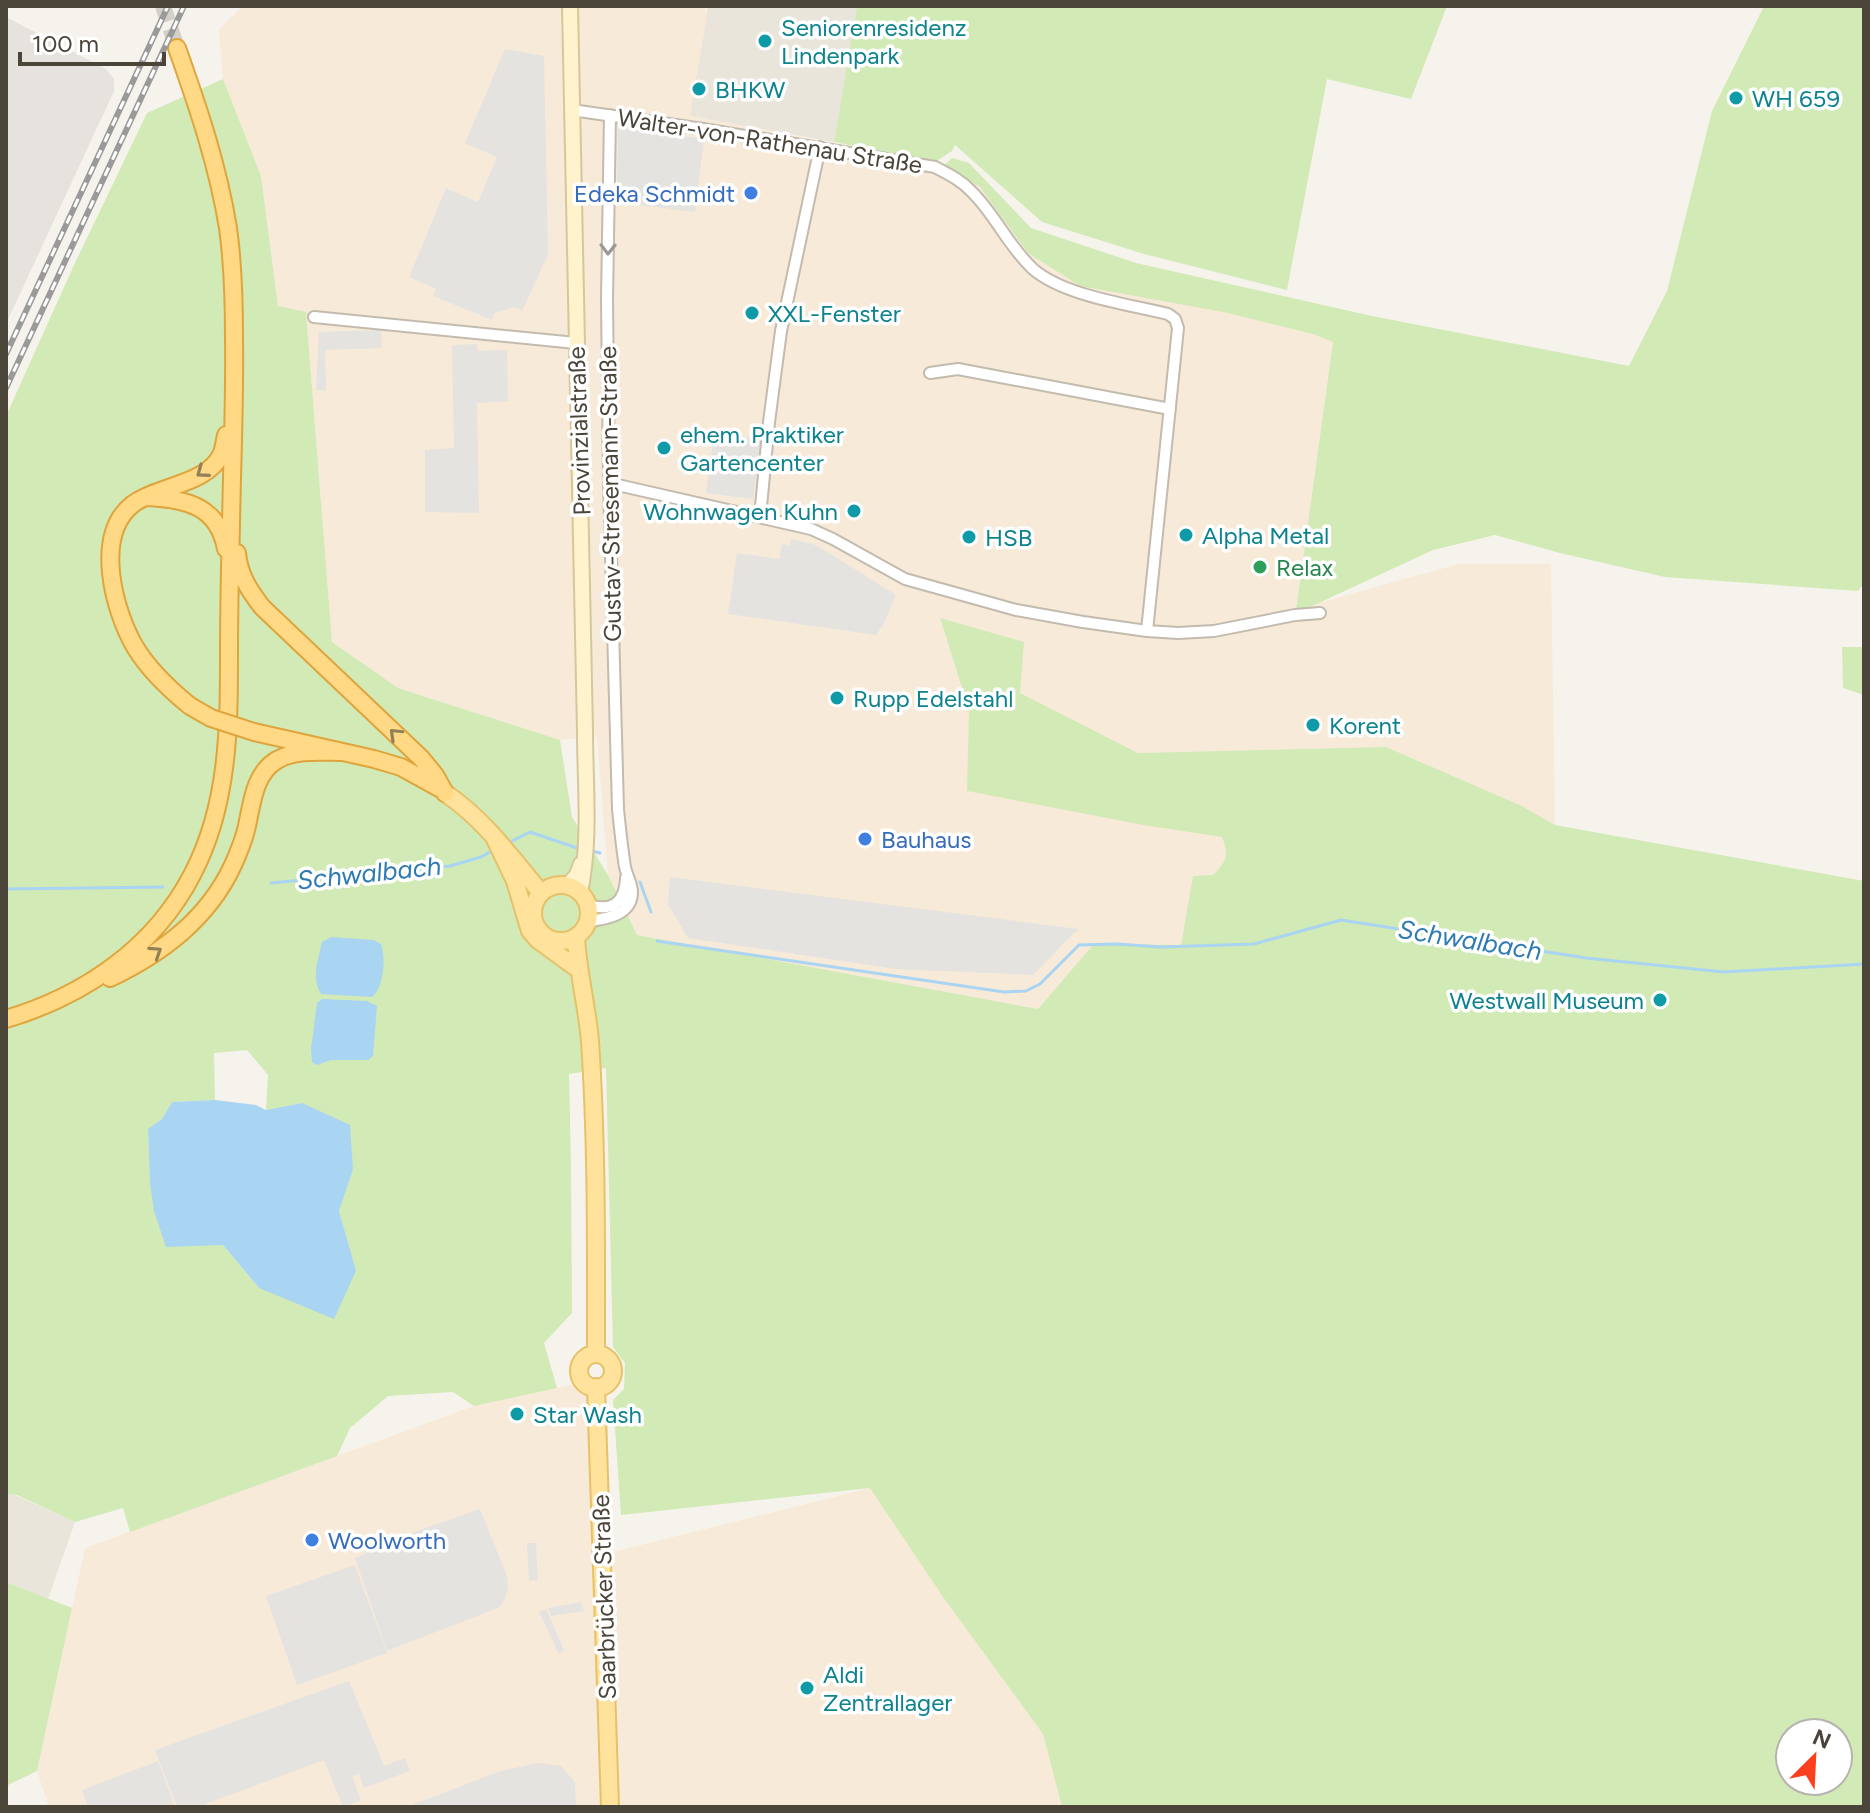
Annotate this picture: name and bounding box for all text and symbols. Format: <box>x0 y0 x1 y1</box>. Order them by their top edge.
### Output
place label: Seniorenresidenz Lindenpark <box>781 13 967 70</box>
scale bar <box>20 16 164 66</box>
text: 100 m <box>32 29 99 58</box>
marker: Seniorenresidenz Lindenpark <box>756 32 774 50</box>
place label: BHKW <box>715 75 785 104</box>
marker: BHKW <box>690 80 708 98</box>
place label: WH 659 <box>1752 84 1840 113</box>
marker: WH 659 <box>1727 89 1745 107</box>
street label: Walter-von-Rathenau Straße <box>616 103 924 179</box>
place label: Edeka Schmidt <box>574 179 735 208</box>
marker: Edeka Schmidt <box>742 184 760 202</box>
one-way arrow <box>599 243 616 256</box>
place label: XXL-Fenster <box>768 299 901 328</box>
marker: XXL-Fenster <box>743 304 761 322</box>
street label: Provinzialstraße <box>562 346 596 516</box>
street label: Gustav-Stresemann-Straße <box>593 346 627 642</box>
place label: ehem. Praktiker Gartencenter <box>680 420 844 477</box>
marker: ehem. Praktiker Gartencenter <box>655 439 673 457</box>
one-way arrow <box>196 462 211 477</box>
place label: Wohnwagen Kuhn <box>643 497 838 526</box>
marker: Wohnwagen Kuhn <box>845 502 863 520</box>
place label: Alpha Metal <box>1202 521 1329 550</box>
place label: HSB <box>985 523 1032 552</box>
marker: Alpha Metal <box>1177 526 1195 544</box>
marker: HSB <box>960 528 978 546</box>
place label: Relax <box>1276 553 1334 582</box>
marker: Relax <box>1251 558 1269 576</box>
place label: Rupp Edelstahl <box>853 684 1013 713</box>
marker: Rupp Edelstahl <box>828 689 846 707</box>
place label: Korent <box>1329 711 1401 740</box>
marker: Korent <box>1304 716 1322 734</box>
one-way arrow <box>390 729 404 743</box>
place label: Bauhaus <box>881 825 972 854</box>
marker: Bauhaus <box>856 830 874 848</box>
water label: Schwalbach <box>295 850 443 896</box>
water label: Schwalbach <box>1396 913 1544 967</box>
one-way arrow <box>148 946 162 961</box>
place label: Westwall Museum <box>1450 986 1644 1015</box>
marker: Westwall Museum <box>1651 991 1669 1009</box>
place label: Star Wash <box>533 1400 642 1429</box>
marker: Star Wash <box>508 1405 526 1423</box>
street label: Saarbrücker Straße <box>586 1494 622 1700</box>
place label: Woolworth <box>328 1526 446 1555</box>
marker: Woolworth <box>303 1531 321 1549</box>
place label: Aldi Zentrallager <box>823 1660 952 1717</box>
marker: Aldi Zentrallager <box>798 1679 816 1697</box>
north arrow <box>1774 1717 1854 1797</box>
text: N <box>1809 1723 1835 1755</box>

